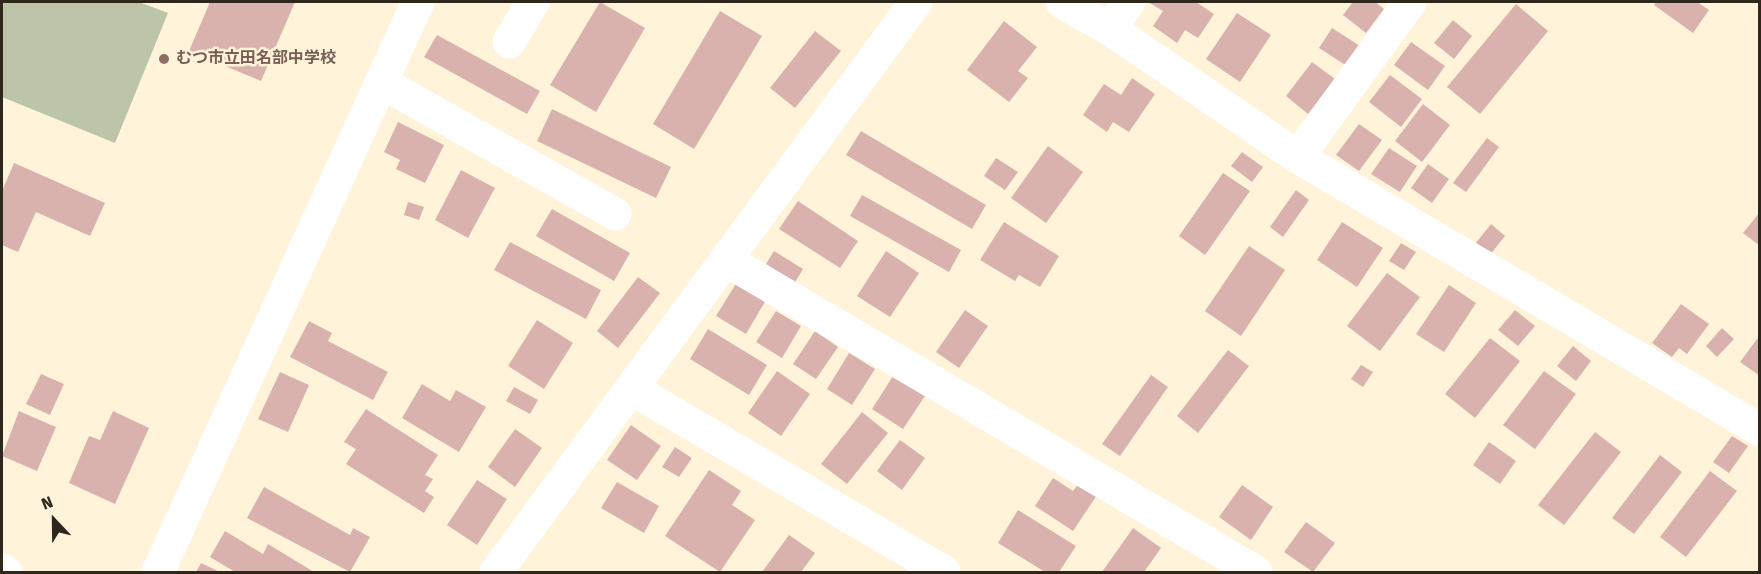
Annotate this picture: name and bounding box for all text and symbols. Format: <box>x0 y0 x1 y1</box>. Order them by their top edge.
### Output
place label: むつ市立田名部中学校 <box>176 49 336 69</box>
marker: むつ市立田名部中学校 <box>157 52 171 66</box>
north arrow <box>24 490 84 550</box>
text: N <box>39 492 56 514</box>

